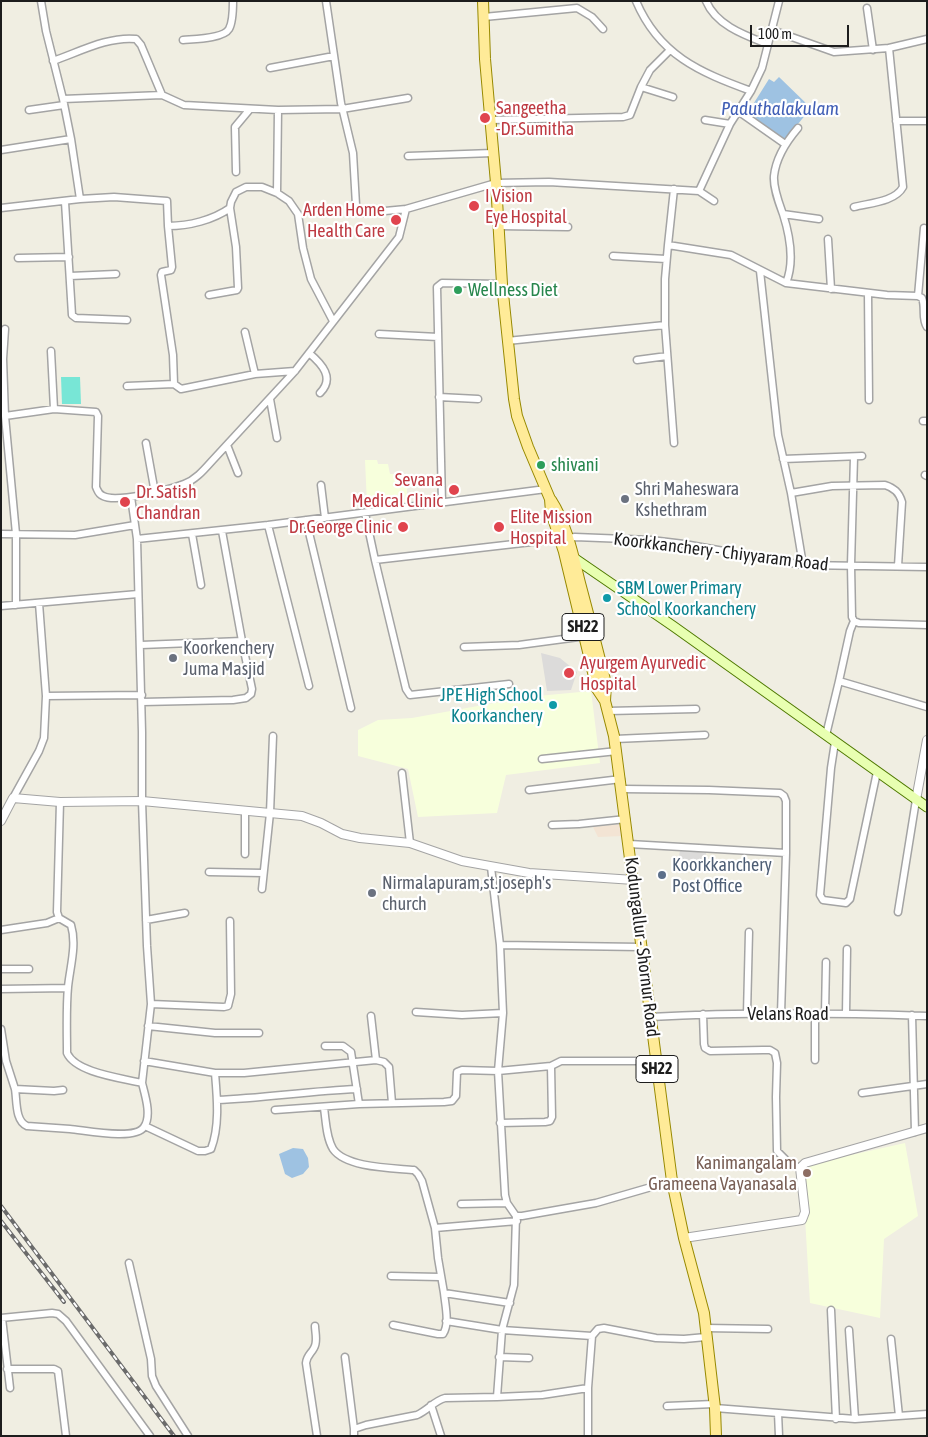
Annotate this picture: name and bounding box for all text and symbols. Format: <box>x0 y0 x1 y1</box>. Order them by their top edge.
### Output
scale bar <box>753 15 852 47</box>
text: 100 m <box>758 25 792 42</box>
place label: Sangeetha -Dr.Sumitha <box>496 97 574 140</box>
water label: Paduthalakulam <box>721 98 839 120</box>
marker: Sangeetha -Dr.Sumitha <box>478 111 492 125</box>
place label: I Vision Eye Hospital <box>485 185 567 228</box>
place label: Arden Home Health Care <box>303 199 385 242</box>
marker: I Vision Eye Hospital <box>467 199 481 213</box>
marker: Arden Home Health Care <box>389 213 403 227</box>
place label: Wellness Diet <box>468 279 558 301</box>
marker: Wellness Diet <box>452 284 464 296</box>
place label: shivani <box>551 454 599 476</box>
marker: shivani <box>535 459 547 471</box>
place label: Sevana Medical Clinic <box>351 469 443 512</box>
place label: Shri Maheswara Kshethram <box>635 478 739 520</box>
place label: Dr. Satish Chandran <box>136 481 201 524</box>
marker: Sevana Medical Clinic <box>447 483 461 497</box>
marker: Shri Maheswara Kshethram <box>619 493 631 505</box>
marker: Dr. Satish Chandran <box>118 495 132 509</box>
place label: Elite Mission Hospital <box>510 506 592 548</box>
place label: Dr.George Clinic <box>289 516 392 538</box>
marker: Dr.George Clinic <box>396 520 410 534</box>
marker: Elite Mission Hospital <box>492 520 506 534</box>
street label: Koorkkanchery - Chiyyaram Road <box>612 528 830 576</box>
place label: SBM Lower Primary School Koorkanchery <box>617 577 756 620</box>
marker: SBM Lower Primary School Koorkanchery <box>601 592 613 604</box>
road number: SH22 <box>562 614 604 640</box>
place label: Koorkenchery Juma Masjid <box>183 637 274 680</box>
marker: Koorkenchery Juma Masjid <box>167 652 179 664</box>
place label: Ayurgem Ayurvedic Hospital <box>580 652 706 694</box>
marker: Ayurgem Ayurvedic Hospital <box>562 666 576 680</box>
place label: JPE High School Koorkanchery <box>440 684 543 726</box>
marker: JPE High School Koorkanchery <box>547 699 559 711</box>
place label: Koorkkanchery Post Office <box>672 854 772 896</box>
street label: Kodungallur - Shornur Road <box>620 856 664 1038</box>
marker: Koorkkanchery Post Office <box>656 869 668 881</box>
place label: Nirmalapuram,st.joseph's church <box>382 872 551 914</box>
marker: Nirmalapuram,st.joseph's church <box>366 887 378 899</box>
street label: Velans Road <box>747 1003 829 1025</box>
road number: SH22 <box>636 1056 678 1082</box>
place label: Kanimangalam Grameena Vayanasala <box>648 1152 797 1194</box>
marker: Kanimangalam Grameena Vayanasala <box>801 1167 813 1179</box>

